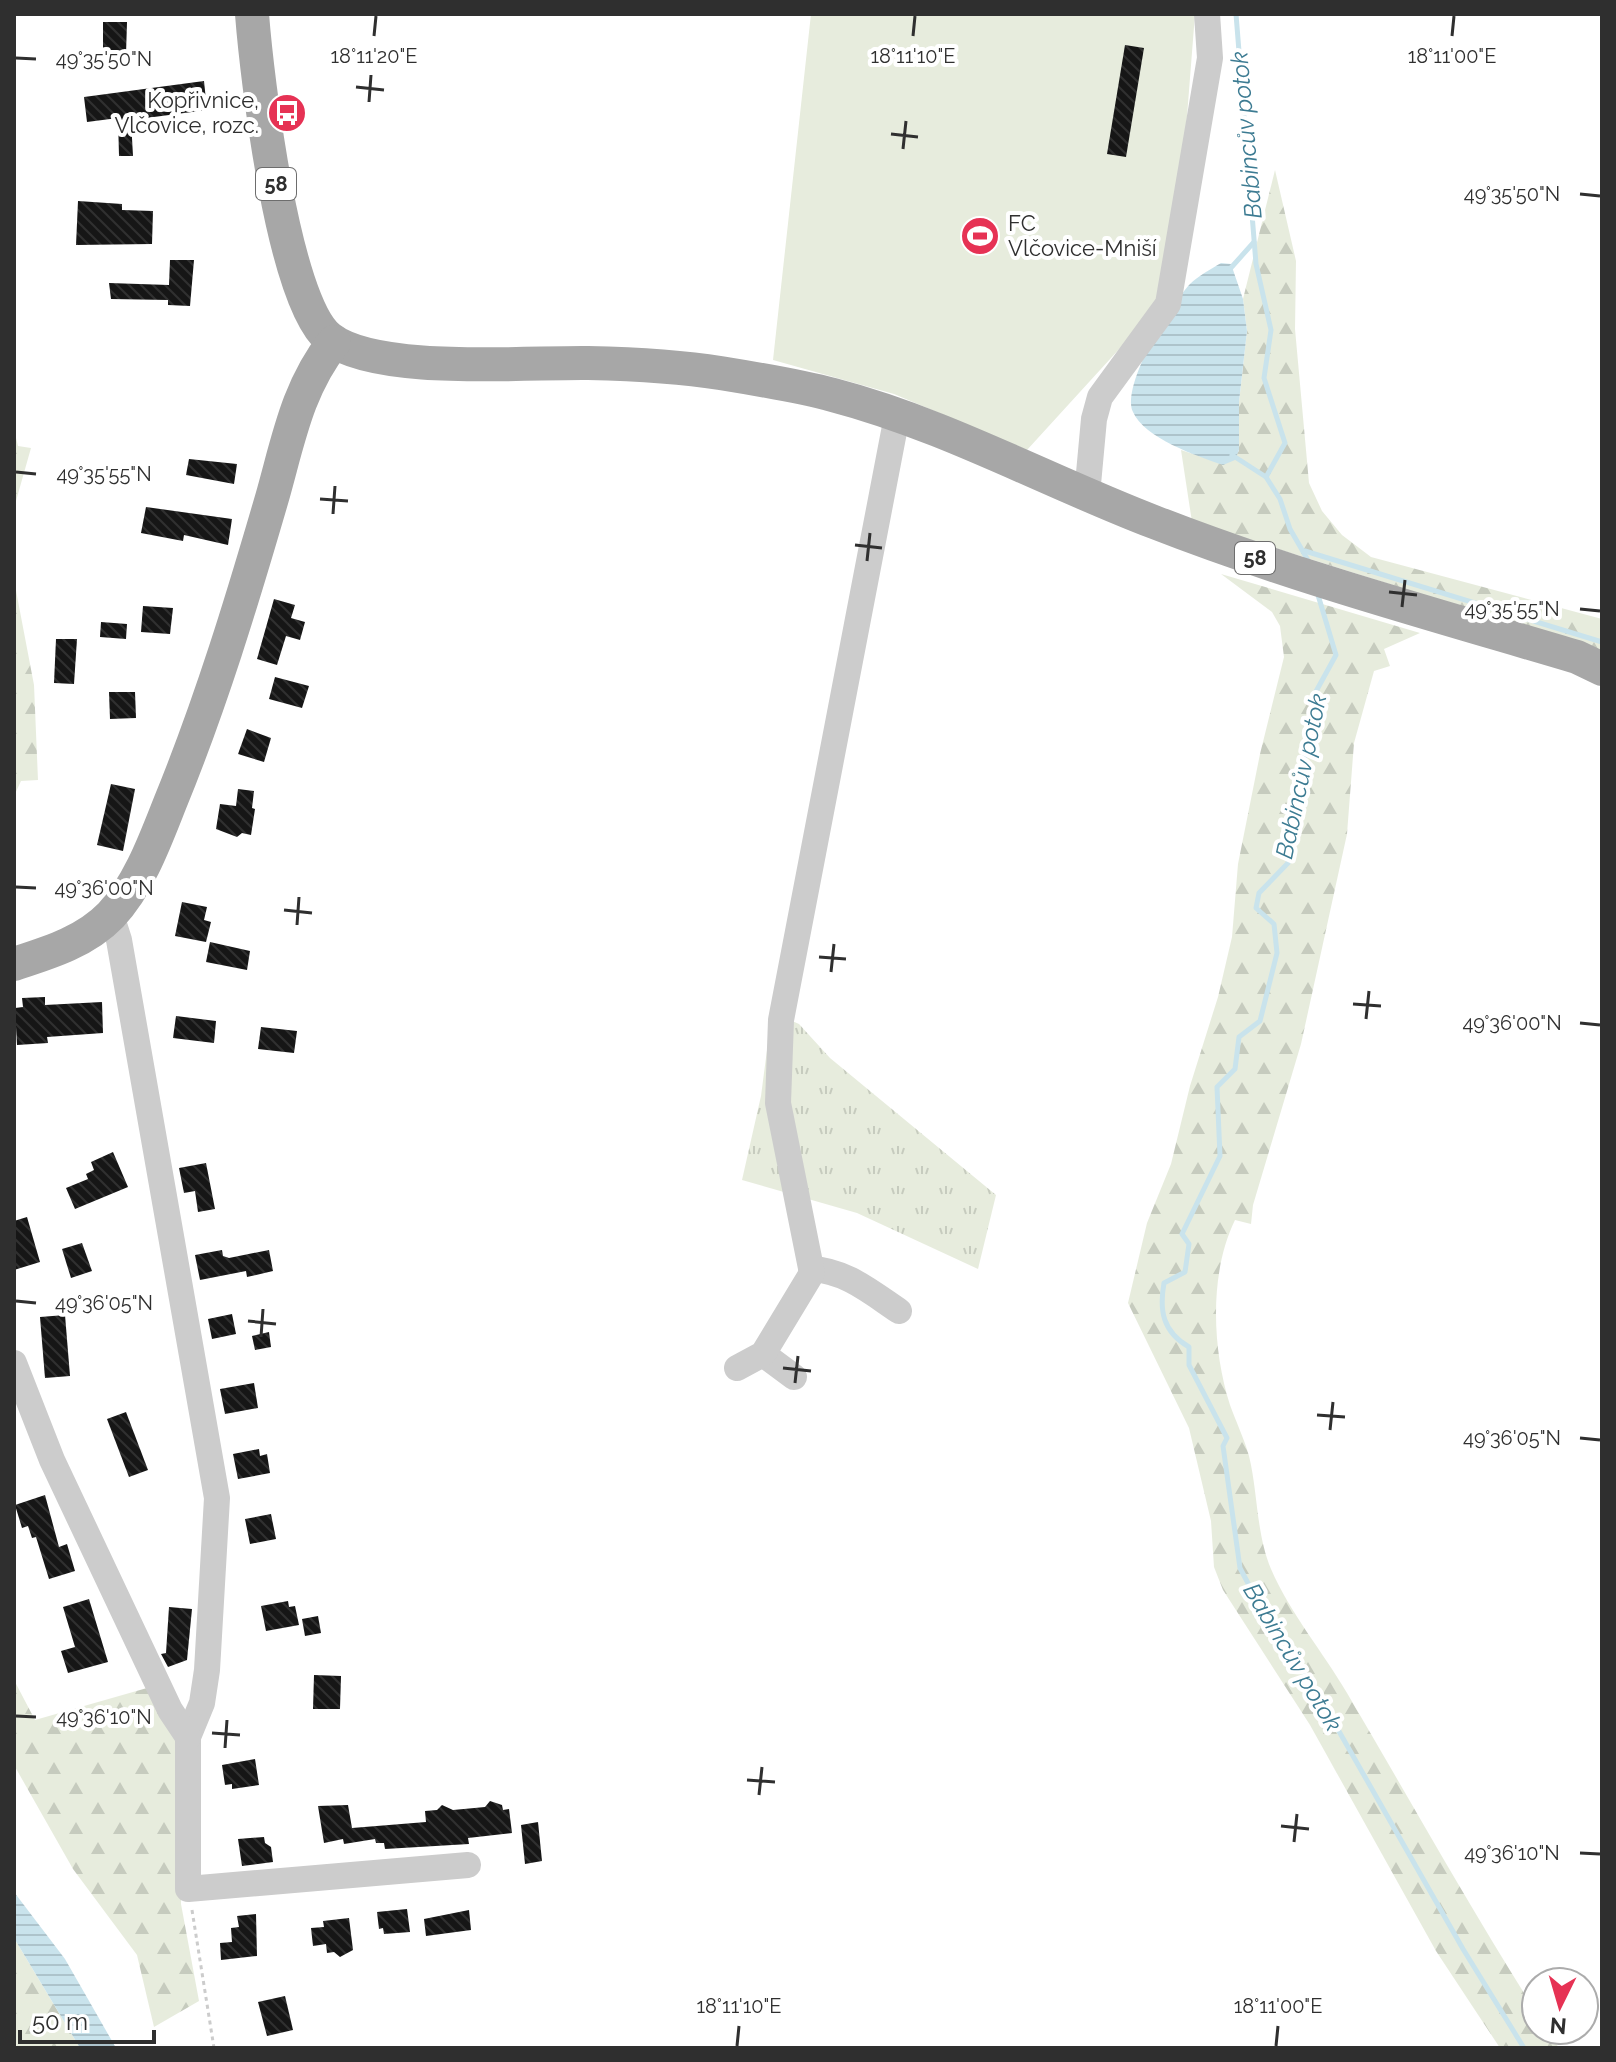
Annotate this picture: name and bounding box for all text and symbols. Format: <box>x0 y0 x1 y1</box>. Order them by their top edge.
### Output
text: 18°11'20"E <box>331 44 417 68</box>
text: 18°11'10"E <box>870 44 956 68</box>
text: 18°11'00"E <box>1408 44 1496 68</box>
text: 49°35'50"N <box>56 47 152 71</box>
water label: Babincův potok <box>1224 50 1268 220</box>
place label: Kopřivnice, Vlčovice, rozc. <box>114 87 259 138</box>
bus stop icon: Kopřivnice, Vlčovice, rozc. <box>266 92 308 134</box>
road number: 58 <box>256 168 296 200</box>
text: 49°35'50"N <box>1464 182 1560 206</box>
place label: FC Vlčovice-Mniší <box>1008 210 1157 261</box>
sports icon: FC Vlčovice-Mniší <box>959 215 1001 257</box>
text: 49°35'55"N <box>56 462 152 486</box>
road number: 58 <box>1235 542 1275 574</box>
text: 49°35'55"N <box>1464 597 1560 621</box>
water label: Babincův potok <box>1269 691 1333 861</box>
text: 49°36'00"N <box>54 876 154 900</box>
text: 49°36'00"N <box>1462 1011 1562 1035</box>
text: 49°36'05"N <box>55 1291 153 1315</box>
text: 49°36'05"N <box>1463 1426 1561 1450</box>
water label: Babincův potok <box>1237 1578 1349 1737</box>
text: 49°36'10"N <box>56 1705 152 1729</box>
text: 49°36'10"N <box>1464 1841 1560 1865</box>
north arrow <box>1520 1966 1600 2046</box>
scale bar <box>20 1994 154 2044</box>
text: 18°11'10"E <box>696 1994 782 2018</box>
text: 18°11'00"E <box>1234 1994 1322 2018</box>
text: 50 m <box>32 2007 88 2036</box>
text: N <box>1549 2012 1568 2040</box>

